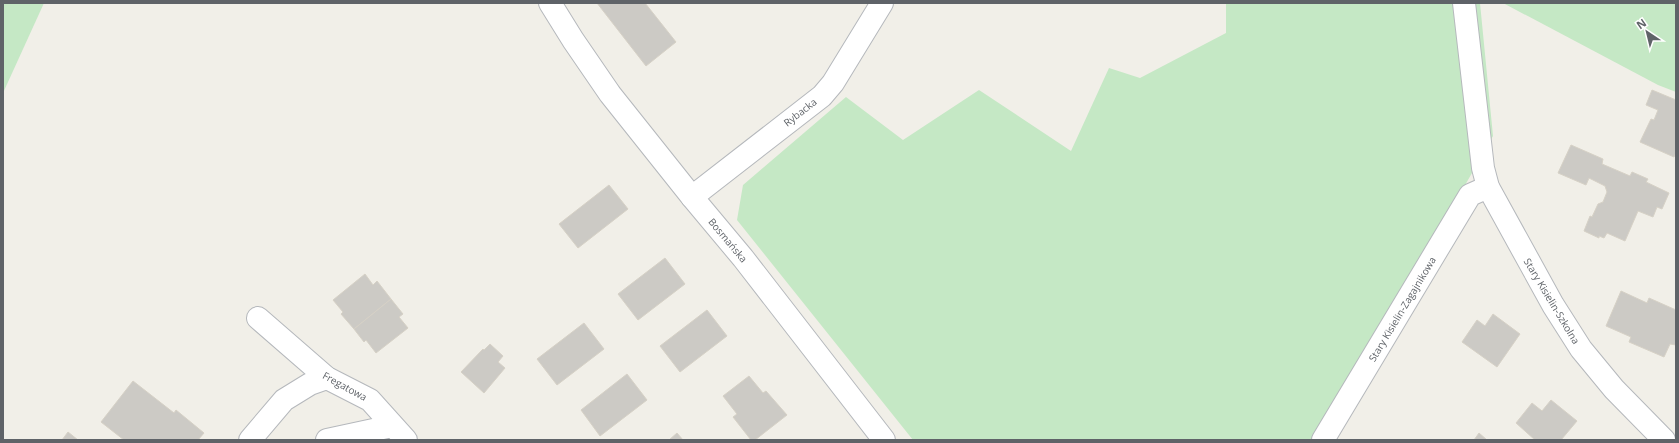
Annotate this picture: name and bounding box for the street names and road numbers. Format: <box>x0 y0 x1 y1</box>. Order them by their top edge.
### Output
street label: Rybacka <box>781 95 819 129</box>
street label: Bosmańska <box>705 215 751 265</box>
street label: Stary Kisielin-Zagajnikowa <box>1365 254 1439 364</box>
street label: Stary Kisielin-Szkolna <box>1521 255 1583 347</box>
street label: Fregatowa <box>320 368 370 404</box>

